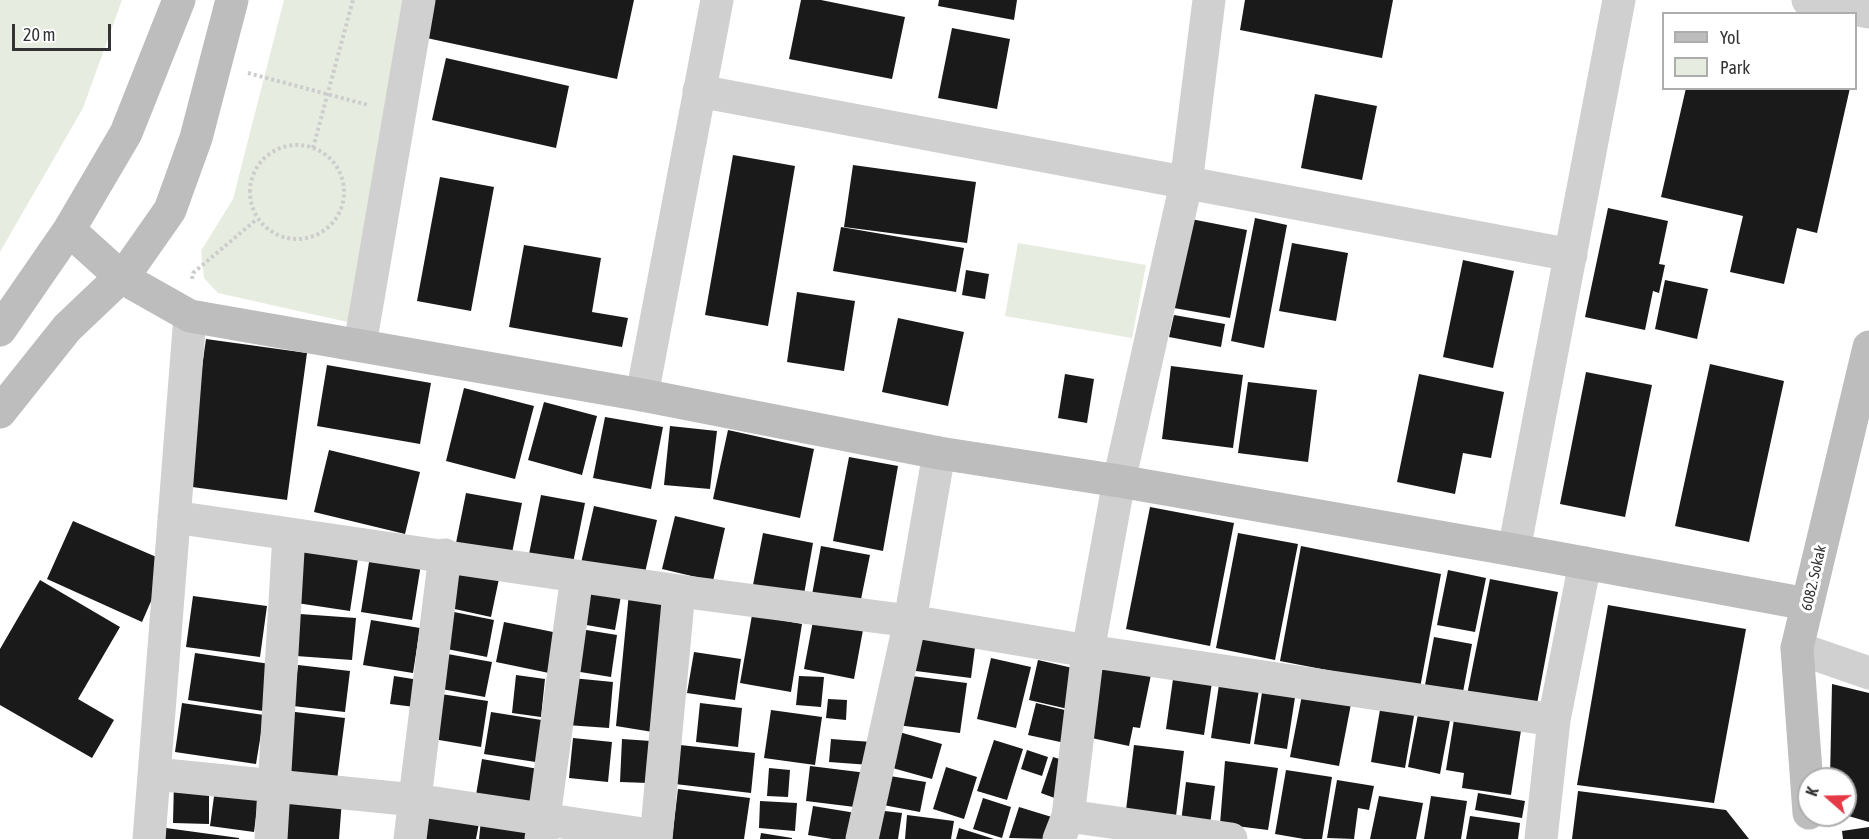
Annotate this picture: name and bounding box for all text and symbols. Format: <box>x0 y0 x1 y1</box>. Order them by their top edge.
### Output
scale bar <box>15 12 114 50</box>
legend <box>1662 12 1857 90</box>
text: 20 m <box>23 24 55 45</box>
text: Yol <box>1720 27 1740 48</box>
text: Park <box>1720 57 1750 78</box>
street label: 6082. Sokak <box>1798 544 1830 612</box>
north arrow <box>1797 767 1857 827</box>
text: K <box>1802 785 1822 798</box>

